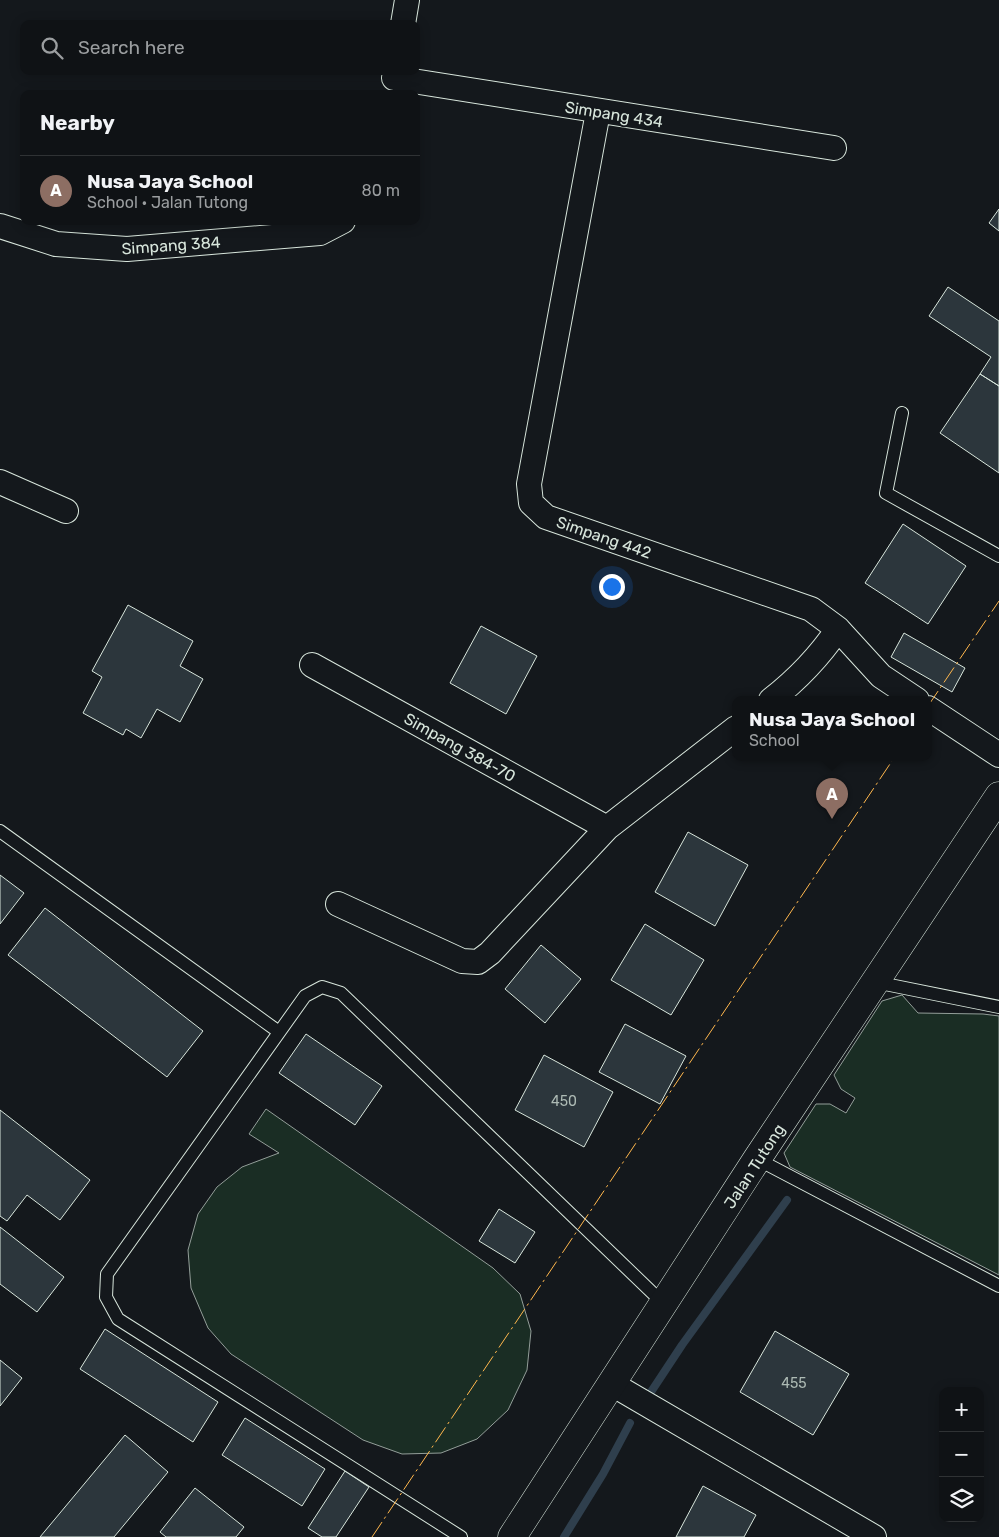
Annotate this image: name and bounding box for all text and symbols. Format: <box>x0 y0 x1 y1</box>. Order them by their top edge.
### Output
search box <box>20 20 420 75</box>
icon: search <box>38 34 66 62</box>
text: Search here <box>78 36 185 59</box>
street label: Simpang 434 <box>564 97 664 132</box>
text: Nearby <box>40 110 115 135</box>
text: Nusa Jaya School <box>87 170 253 193</box>
text: A <box>50 181 62 200</box>
text: 80 m <box>362 181 400 200</box>
text: School · Jalan Tutong <box>87 193 248 212</box>
street label: Simpang 384 <box>121 233 221 258</box>
street label: Simpang 442 <box>554 512 654 563</box>
your location <box>599 574 625 600</box>
popup <box>732 696 932 761</box>
text: Nusa Jaya School <box>749 708 915 731</box>
street label: Simpang 384-70 <box>401 709 519 786</box>
text: School <box>749 731 800 750</box>
pin: A <box>816 778 848 819</box>
house number: 450 <box>551 1093 577 1110</box>
street label: Jalan Tutong <box>720 1120 789 1212</box>
house number: 455 <box>781 1375 807 1392</box>
map controls <box>939 1387 984 1522</box>
button: + <box>939 1387 984 1432</box>
button: − <box>939 1432 984 1477</box>
button: layers <box>939 1477 984 1522</box>

